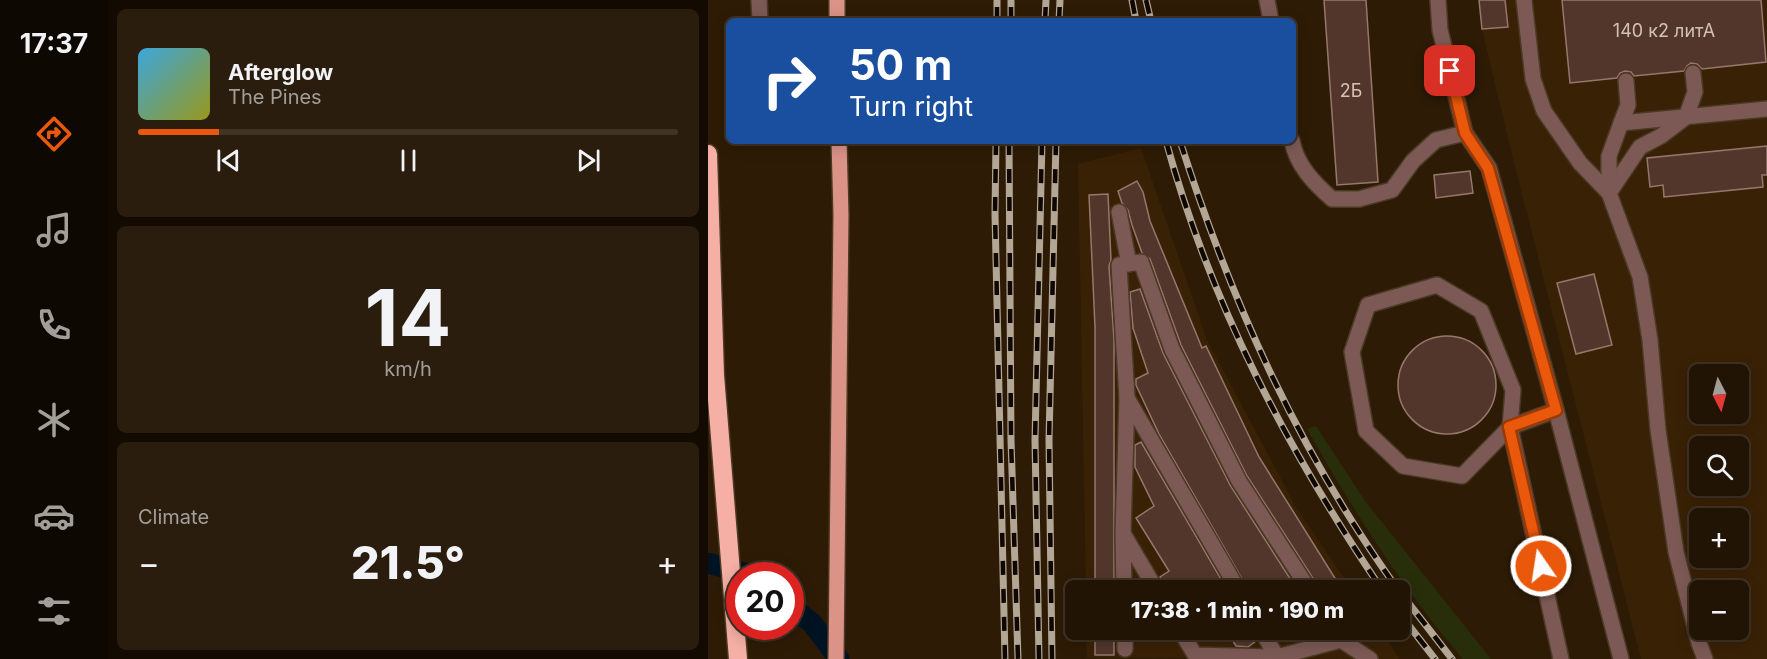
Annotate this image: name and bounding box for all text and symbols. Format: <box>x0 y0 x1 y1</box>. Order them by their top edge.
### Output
house number: 140 к2 литА <box>1613 20 1715 41</box>
text: 17:37 <box>20 27 88 60</box>
text: 50 m <box>849 39 952 90</box>
icon: right <box>750 42 828 120</box>
pin <box>1424 45 1475 96</box>
icon: arrive <box>1433 54 1466 87</box>
text: Afterglow <box>228 59 333 85</box>
house number: 2Б <box>1340 80 1362 101</box>
text: The Pines <box>228 85 322 109</box>
text: Turn right <box>849 90 973 123</box>
icon: directions <box>33 113 75 155</box>
icon: previous <box>212 144 245 177</box>
icon: pause <box>392 144 425 177</box>
icon: next <box>572 144 605 177</box>
icon: music <box>33 209 75 251</box>
text: 14 <box>365 270 451 365</box>
icon: phone <box>33 304 75 346</box>
text: km/h <box>384 357 432 381</box>
north arrow <box>1689 364 1749 424</box>
map controls <box>1689 364 1749 640</box>
icon: climate <box>33 399 75 441</box>
button: search <box>1689 436 1749 496</box>
icon: car <box>33 495 75 537</box>
text: Climate <box>138 505 209 529</box>
button: + <box>1689 508 1749 568</box>
position arrow <box>1509 534 1573 598</box>
text: 21.5° <box>351 535 465 590</box>
text: − <box>138 543 160 583</box>
text: + <box>656 543 678 583</box>
speed limit sign: 20 <box>726 562 804 640</box>
button: − <box>1689 580 1749 640</box>
icon: filters <box>33 590 75 632</box>
text: 17:38 · 1 min · 190 m <box>1131 597 1344 623</box>

